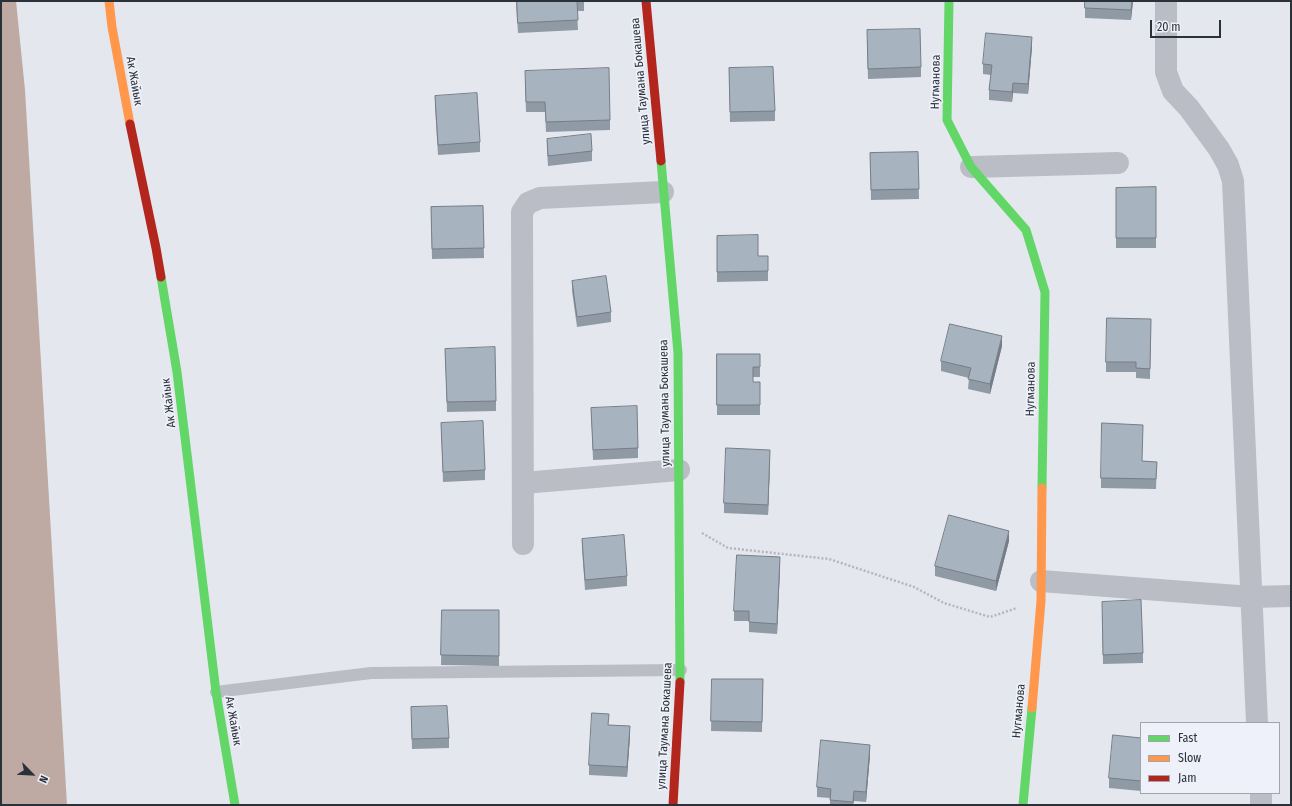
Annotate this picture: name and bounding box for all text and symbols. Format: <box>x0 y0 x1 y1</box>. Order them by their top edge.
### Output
scale bar <box>1152 12 1223 38</box>
street label: улица Таумана Бокашева <box>628 17 654 145</box>
text: 20 m <box>1157 20 1181 34</box>
street label: Ак Жайык <box>123 55 145 107</box>
street label: Нугманова <box>928 55 944 109</box>
street label: улица Таумана Бокашева <box>657 339 673 467</box>
street label: Нугманова <box>1023 362 1039 416</box>
street label: Ак Жайык <box>159 378 179 428</box>
street label: улица Таумана Бокашева <box>654 662 676 790</box>
street label: Нугманова <box>1009 683 1029 739</box>
street label: Ак Жайык <box>222 695 244 747</box>
legend <box>1140 722 1280 794</box>
text: Fast <box>1178 731 1197 745</box>
text: Slow <box>1178 751 1201 765</box>
north arrow <box>12 754 52 794</box>
text: Jam <box>1178 771 1196 785</box>
text: N <box>36 773 51 785</box>

